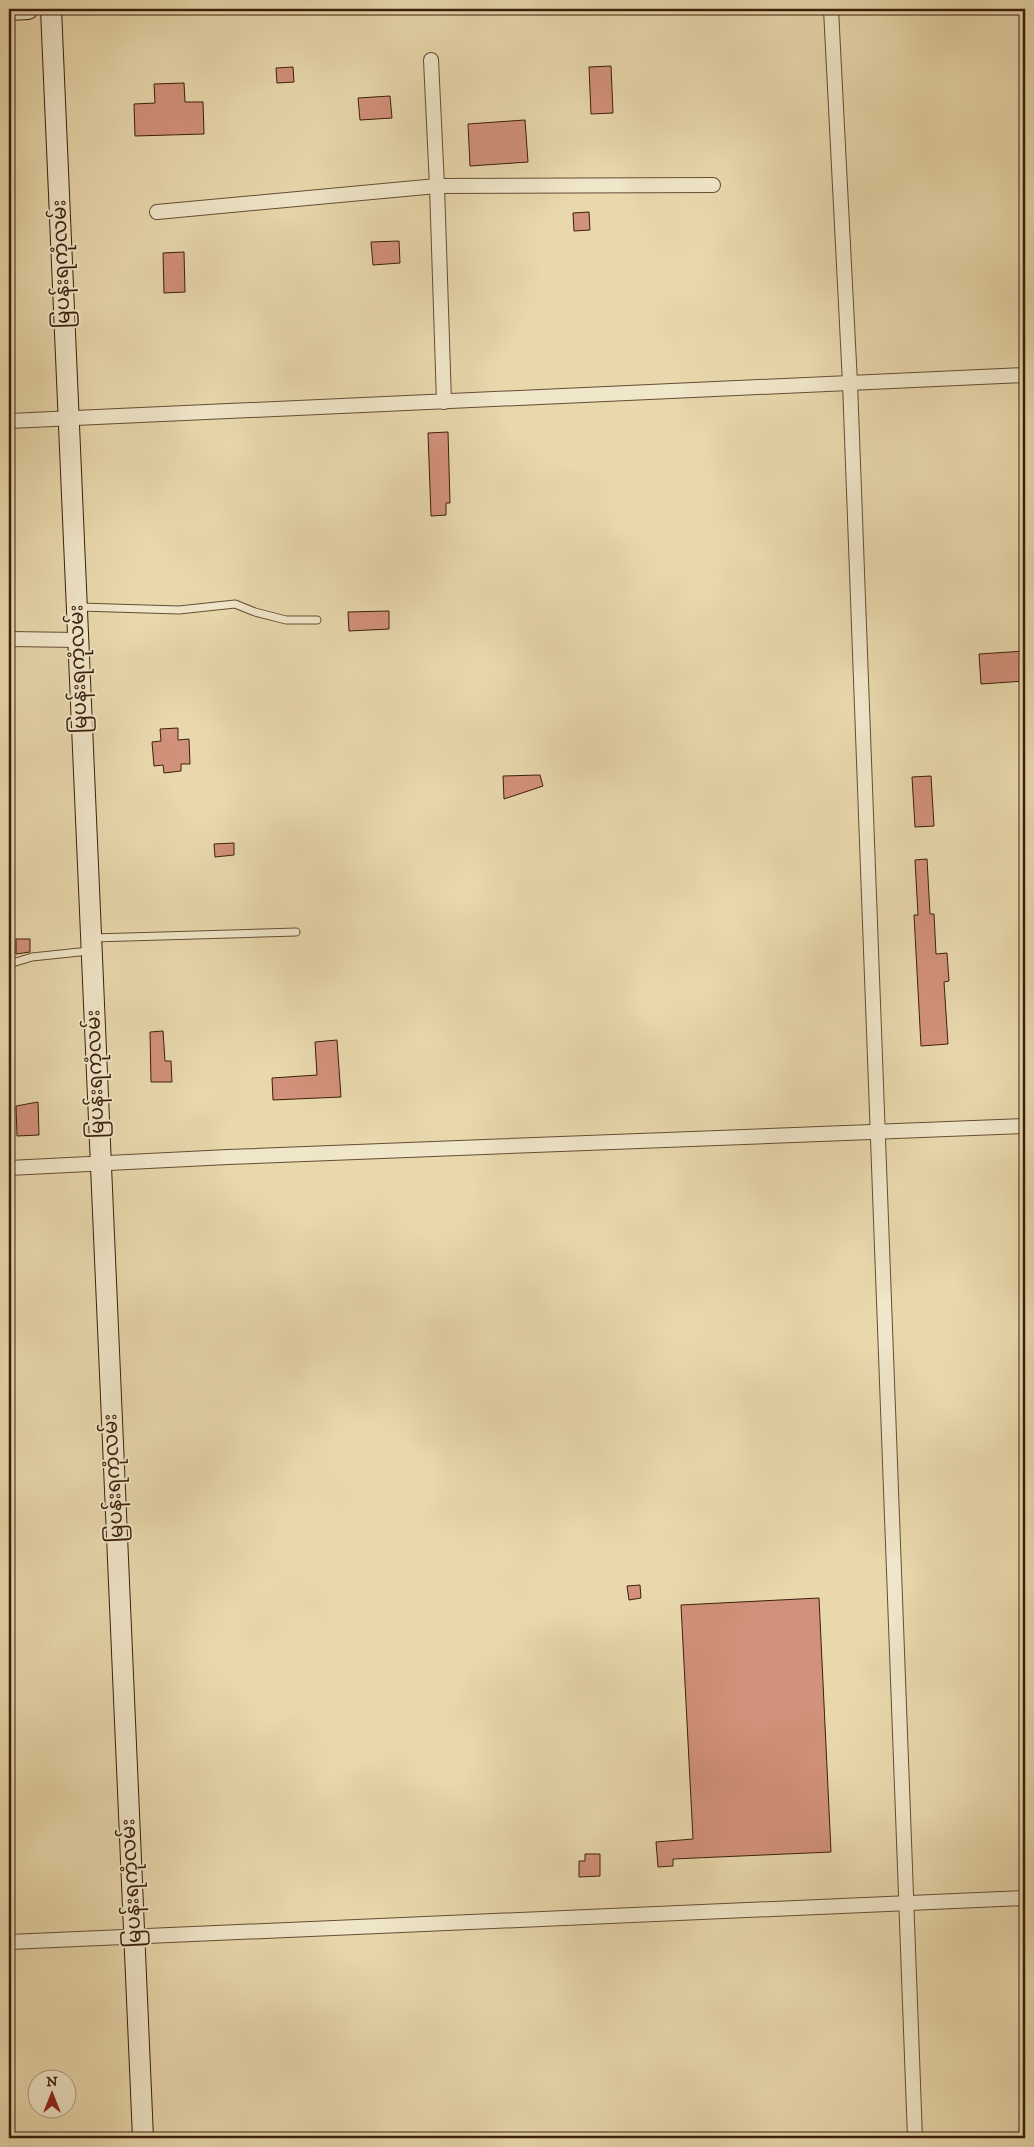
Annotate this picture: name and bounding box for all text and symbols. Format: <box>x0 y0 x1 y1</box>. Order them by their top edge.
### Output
street label: မြပန်းရကုံလမ်း <box>44 199 80 329</box>
street label: မြပန်းရကုံလမ်း <box>61 604 97 734</box>
street label: မြပန်းရကုံလမ်း <box>78 1009 114 1139</box>
street label: မြပန်းရကုံလမ်း <box>95 1413 133 1543</box>
street label: မြပန်းရကုံလမ်း <box>113 1818 151 1948</box>
north arrow <box>28 2070 78 2120</box>
text: N <box>46 2073 58 2091</box>

